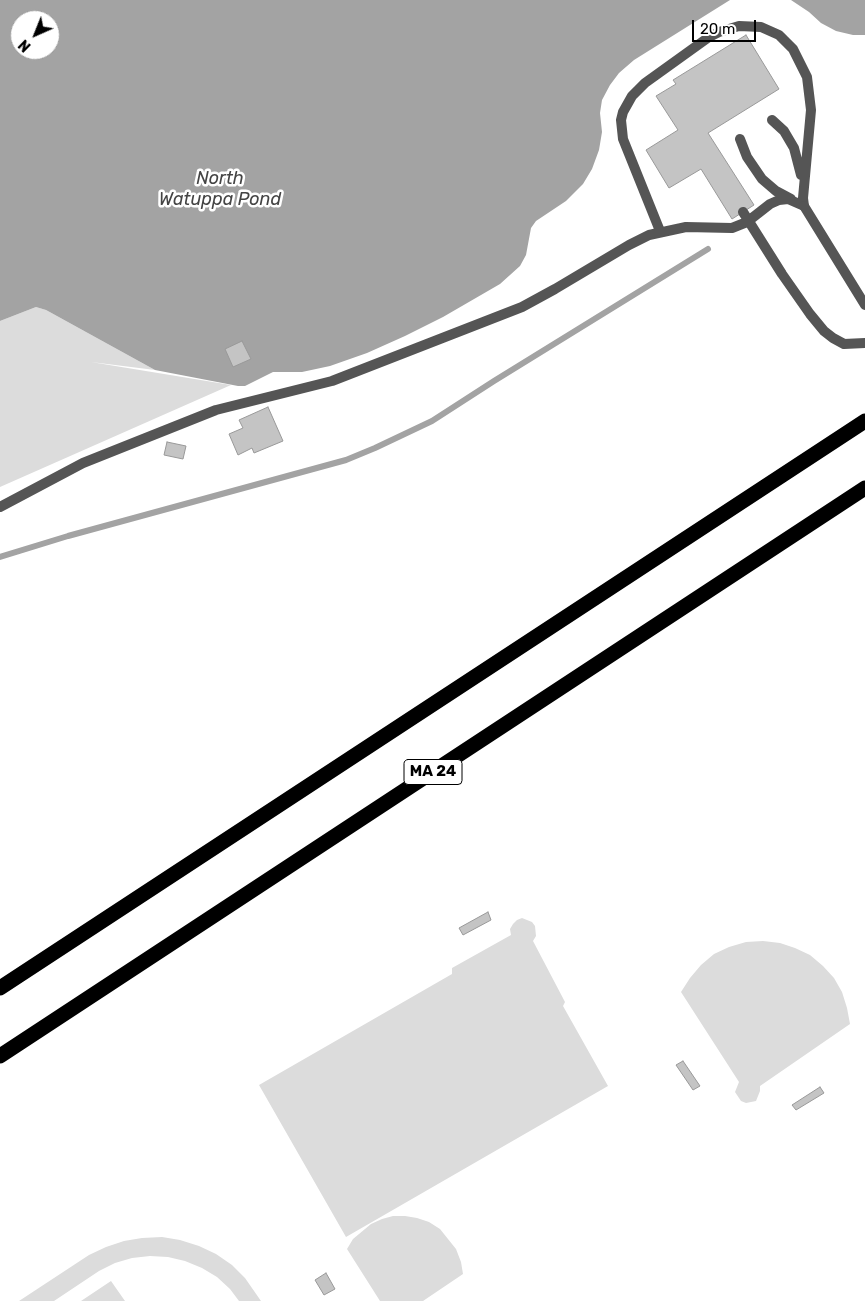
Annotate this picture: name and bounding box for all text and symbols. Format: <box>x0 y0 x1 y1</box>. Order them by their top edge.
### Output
north arrow <box>10 10 60 60</box>
scale bar <box>695 10 759 42</box>
text: 20 m <box>700 20 735 38</box>
text: N <box>15 36 34 55</box>
water label: North Watuppa Pond <box>159 168 281 210</box>
road number: MA 24 <box>404 760 462 784</box>

